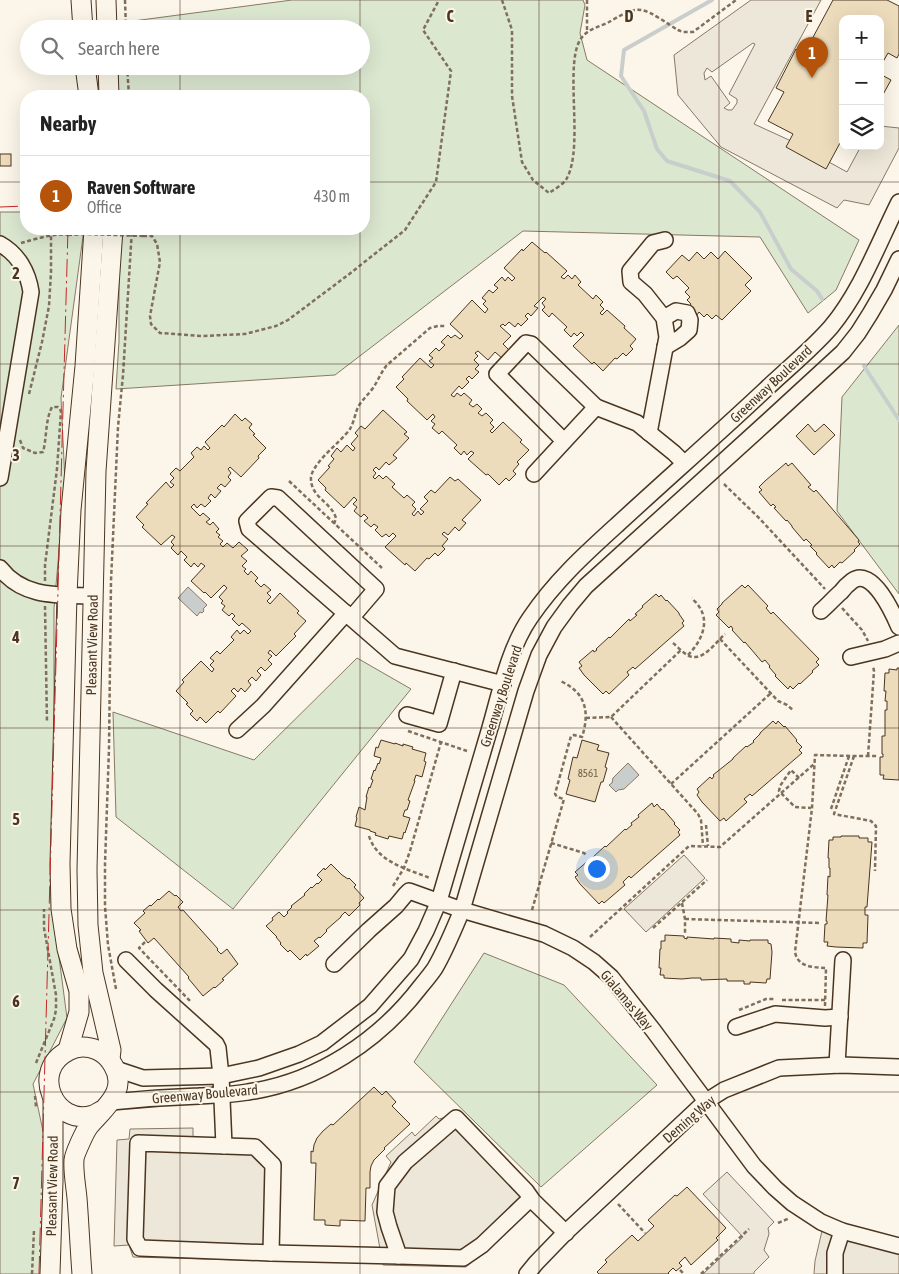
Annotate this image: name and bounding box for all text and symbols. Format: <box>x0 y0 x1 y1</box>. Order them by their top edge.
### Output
text: C <box>446 7 454 25</box>
text: D <box>625 7 634 25</box>
text: E <box>806 7 813 25</box>
map controls <box>839 15 884 150</box>
button: + <box>839 15 884 60</box>
search box <box>20 20 370 75</box>
icon: search <box>38 34 66 62</box>
text: Search here <box>78 37 160 59</box>
pin: 1 <box>796 37 828 78</box>
button: − <box>839 60 884 105</box>
button: layers <box>839 105 884 150</box>
text: Nearby <box>40 111 96 135</box>
text: Raven Software <box>87 176 195 198</box>
text: 1 <box>52 187 60 205</box>
text: 430 m <box>314 187 350 205</box>
text: Office <box>87 198 122 216</box>
text: 2 <box>12 264 20 282</box>
street label: Greenway Boulevard <box>727 342 815 426</box>
text: 3 <box>12 446 20 464</box>
street label: Pleasant View Road <box>83 594 101 696</box>
text: 4 <box>11 628 20 646</box>
street label: Greenway Boulevard <box>477 643 525 749</box>
house number: 8561 <box>578 767 598 779</box>
text: 5 <box>12 810 20 828</box>
your location <box>584 856 610 882</box>
street label: Gialamas Way <box>597 967 657 1033</box>
text: 6 <box>12 992 20 1010</box>
street label: Greenway Boulevard <box>151 1081 259 1107</box>
street label: Deming Way <box>660 1092 719 1146</box>
street label: Pleasant View Road <box>43 1135 61 1237</box>
text: 7 <box>12 1174 20 1192</box>

